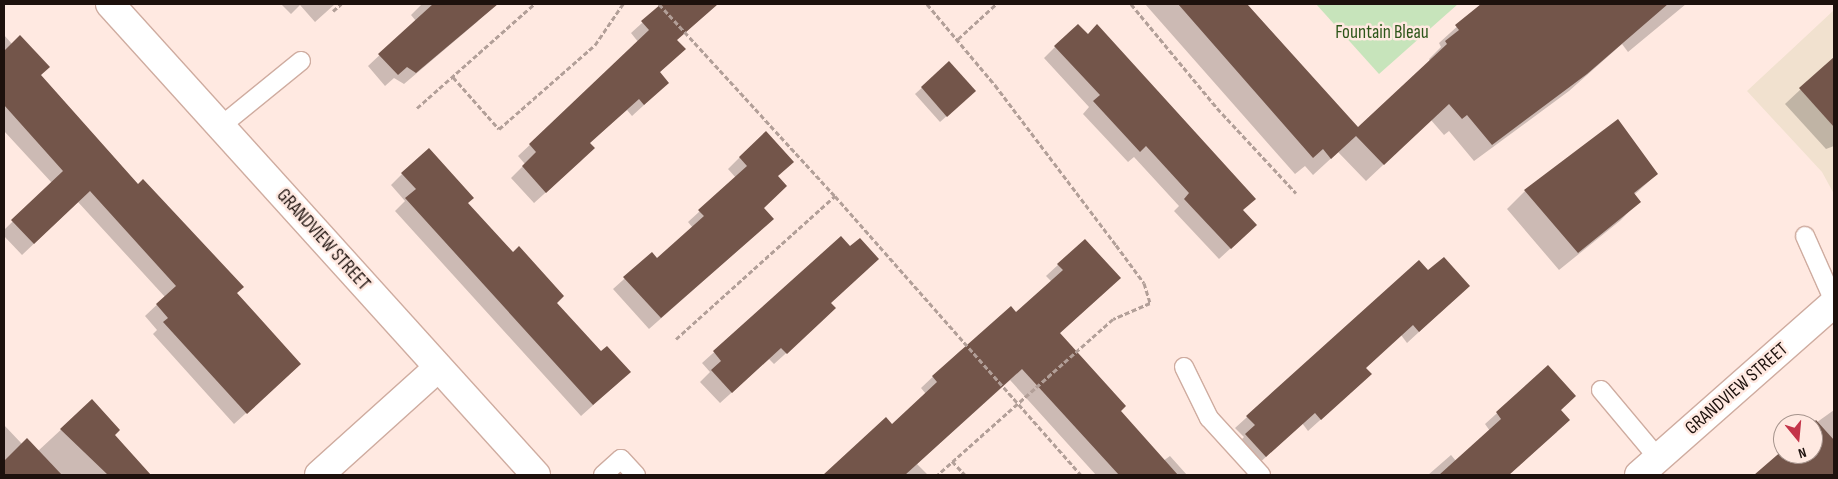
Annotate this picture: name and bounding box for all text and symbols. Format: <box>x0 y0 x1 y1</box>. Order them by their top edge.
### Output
park label: Fountain Bleau <box>1335 22 1429 44</box>
street label: GRANDVIEW STREET <box>271 185 375 295</box>
street label: GRANDVIEW STREET <box>1681 338 1793 440</box>
north arrow <box>1773 414 1823 464</box>
text: N <box>1796 444 1808 462</box>

